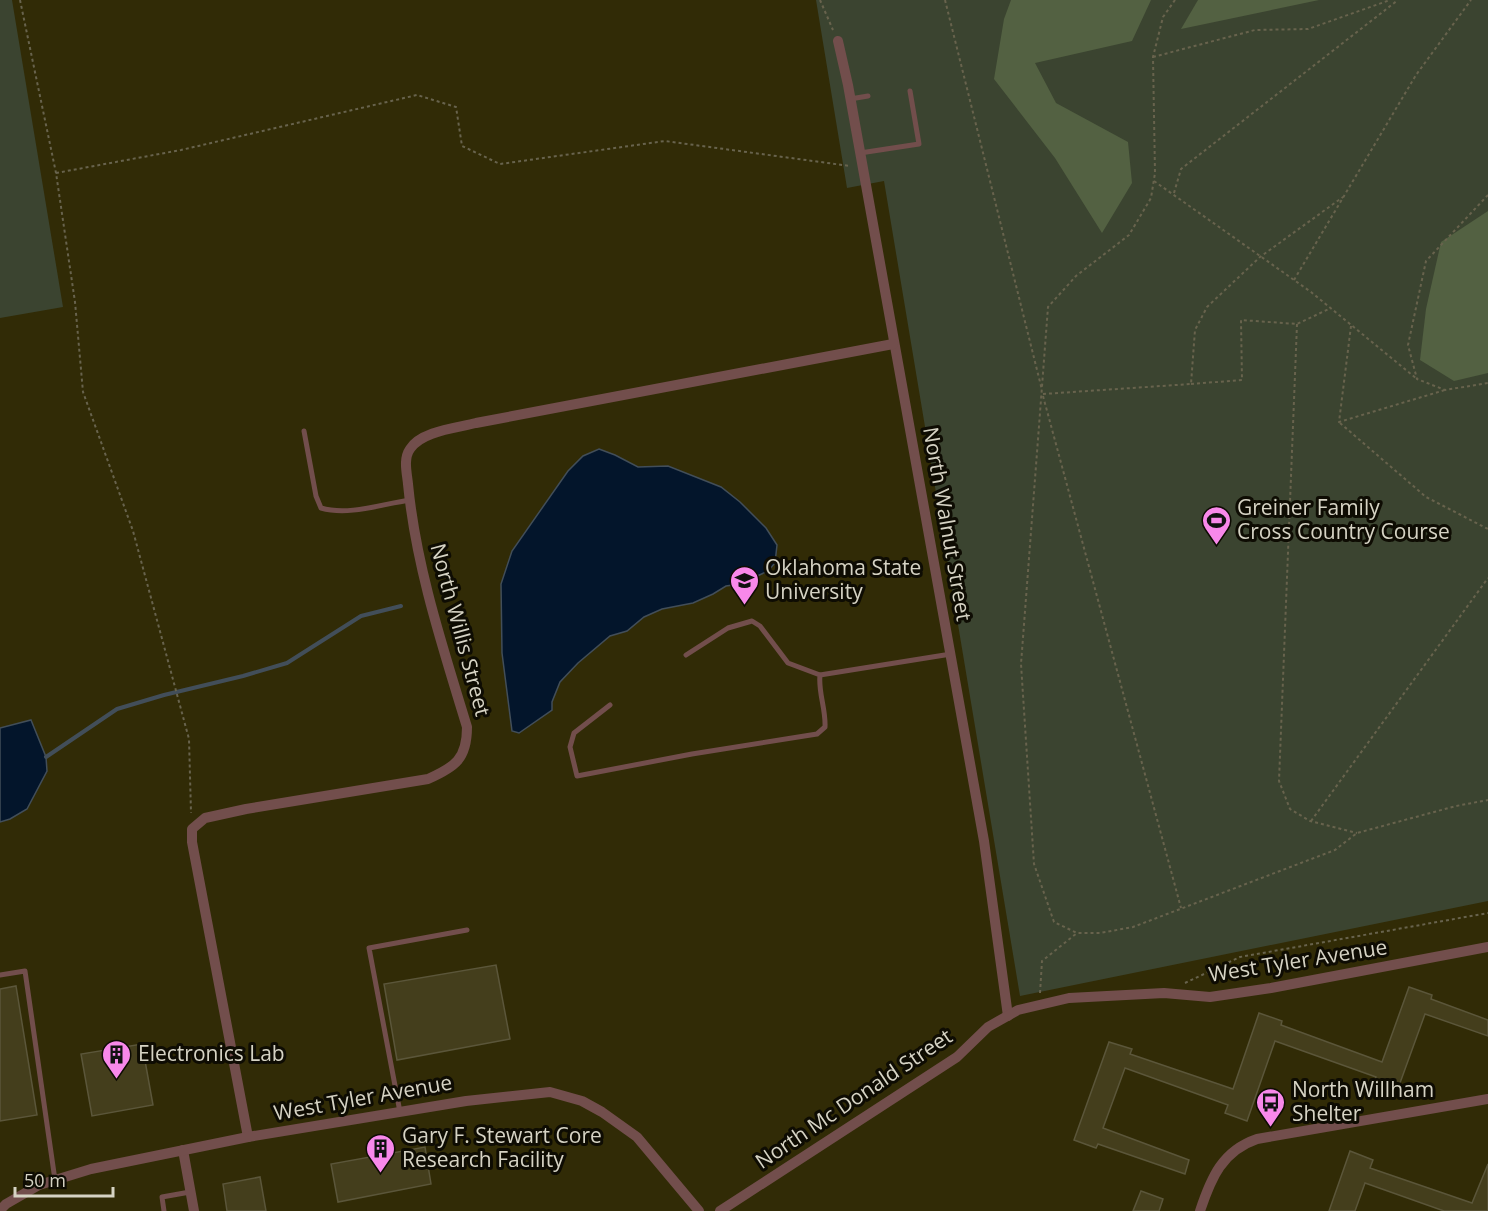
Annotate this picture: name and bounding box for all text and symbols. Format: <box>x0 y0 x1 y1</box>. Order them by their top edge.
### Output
street label: North Walnut Street <box>917 425 979 623</box>
place label: Greiner Family Cross Country Course <box>1237 493 1450 545</box>
sports icon: Greiner Family Cross Country Course <box>1200 504 1232 546</box>
street label: North Willis Street <box>424 540 497 719</box>
place label: Oklahoma State University <box>765 553 921 605</box>
school or university icon: Oklahoma State University <box>728 564 760 606</box>
street label: West Tyler Avenue <box>1207 932 1389 988</box>
street label: North Mc Donald Street <box>749 1022 957 1175</box>
building icon: Electronics Lab <box>101 1038 133 1080</box>
place label: Electronics Lab <box>138 1039 285 1067</box>
street label: West Tyler Avenue <box>272 1068 454 1126</box>
place label: North Willham Shelter <box>1292 1075 1434 1127</box>
bus stop icon: North Willham Shelter <box>1255 1086 1287 1128</box>
place label: Gary F. Stewart Core Research Facility <box>402 1121 602 1173</box>
building icon: Gary F. Stewart Core Research Facility <box>365 1132 397 1174</box>
scale bar <box>15 1160 112 1198</box>
text: 50 m <box>24 1168 66 1192</box>

